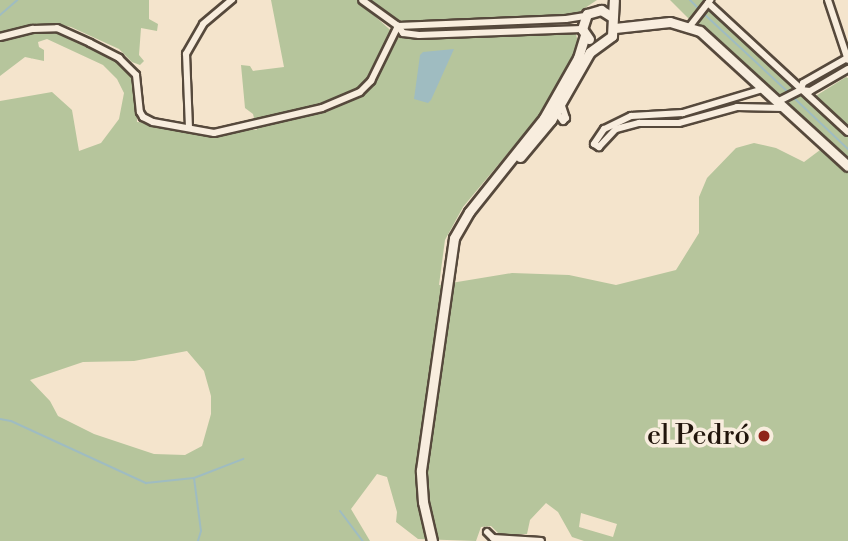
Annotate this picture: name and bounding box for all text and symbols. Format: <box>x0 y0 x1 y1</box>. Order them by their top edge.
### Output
place label: el Pedró <box>647 419 750 453</box>
marker: el Pedró <box>756 428 772 444</box>

